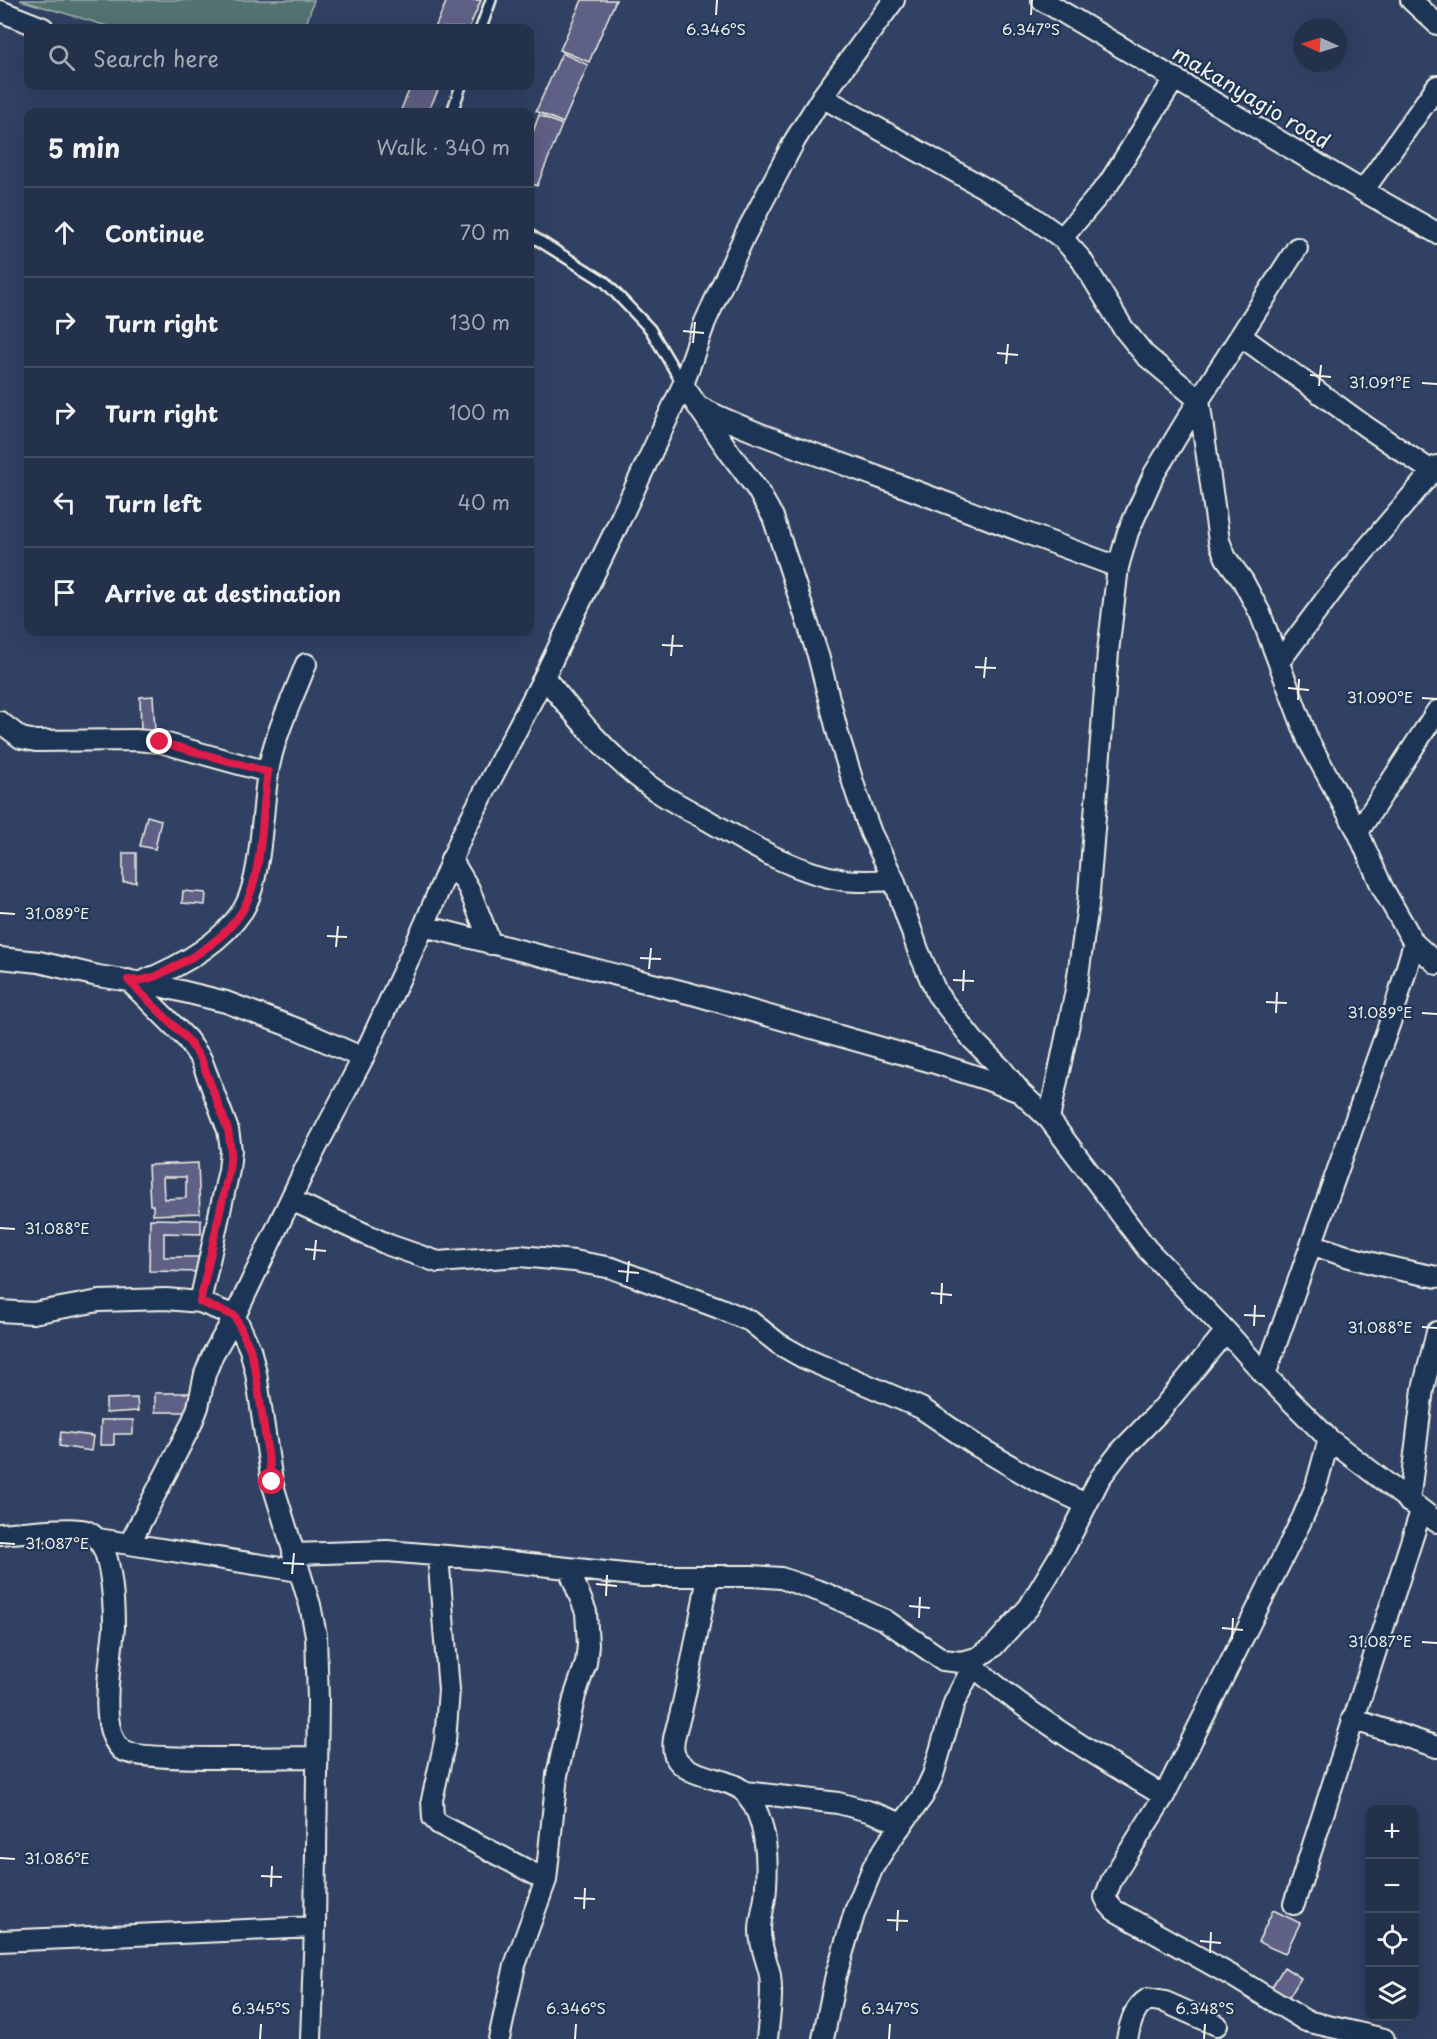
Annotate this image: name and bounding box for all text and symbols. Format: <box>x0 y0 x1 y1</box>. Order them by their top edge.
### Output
text: 6.346°S <box>686 17 746 40</box>
text: 6.347°S <box>1002 17 1060 40</box>
north arrow <box>1293 18 1347 72</box>
search box <box>24 24 534 90</box>
street label: makanyagio road <box>1167 36 1337 156</box>
icon: search <box>45 41 78 74</box>
text: Search here <box>93 41 219 74</box>
text: 5 min <box>48 128 120 167</box>
text: Walk · 340 m <box>377 132 510 162</box>
icon: ahead <box>48 216 81 249</box>
text: Continue <box>105 216 204 249</box>
text: 70 m <box>460 217 510 247</box>
icon: right <box>48 306 81 339</box>
text: Turn right <box>105 306 218 339</box>
text: 130 m <box>450 307 510 337</box>
text: 31.091°E <box>1349 370 1411 393</box>
icon: right <box>48 396 81 429</box>
text: Turn right <box>105 396 218 429</box>
text: 100 m <box>449 397 510 427</box>
icon: left <box>48 486 81 519</box>
text: Turn left <box>105 486 202 519</box>
text: 40 m <box>458 487 510 517</box>
icon: arrive <box>48 576 81 609</box>
text: Arrive at destination <box>105 576 341 609</box>
text: 31.090°E <box>1347 685 1413 708</box>
route end <box>146 728 172 754</box>
text: 31.089°E <box>25 901 89 924</box>
text: 31.089°E <box>1348 1000 1412 1023</box>
text: 31.088°E <box>24 1216 90 1239</box>
text: 31.088°E <box>1347 1315 1413 1338</box>
route start <box>258 1468 284 1494</box>
text: 31.087°E <box>25 1531 89 1554</box>
text: 31.087°E <box>1348 1629 1412 1652</box>
map controls <box>1365 1805 1419 2021</box>
button: + <box>1365 1805 1419 1859</box>
text: 31.086°E <box>24 1846 90 1869</box>
button: − <box>1365 1859 1419 1913</box>
button: locate <box>1365 1913 1419 1967</box>
button: layers <box>1365 1967 1419 2021</box>
text: 6.345°S <box>232 1996 290 2019</box>
text: 6.346°S <box>546 1996 606 2019</box>
text: 6.347°S <box>861 1996 919 2019</box>
text: 6.348°S <box>1176 1996 1234 2019</box>

